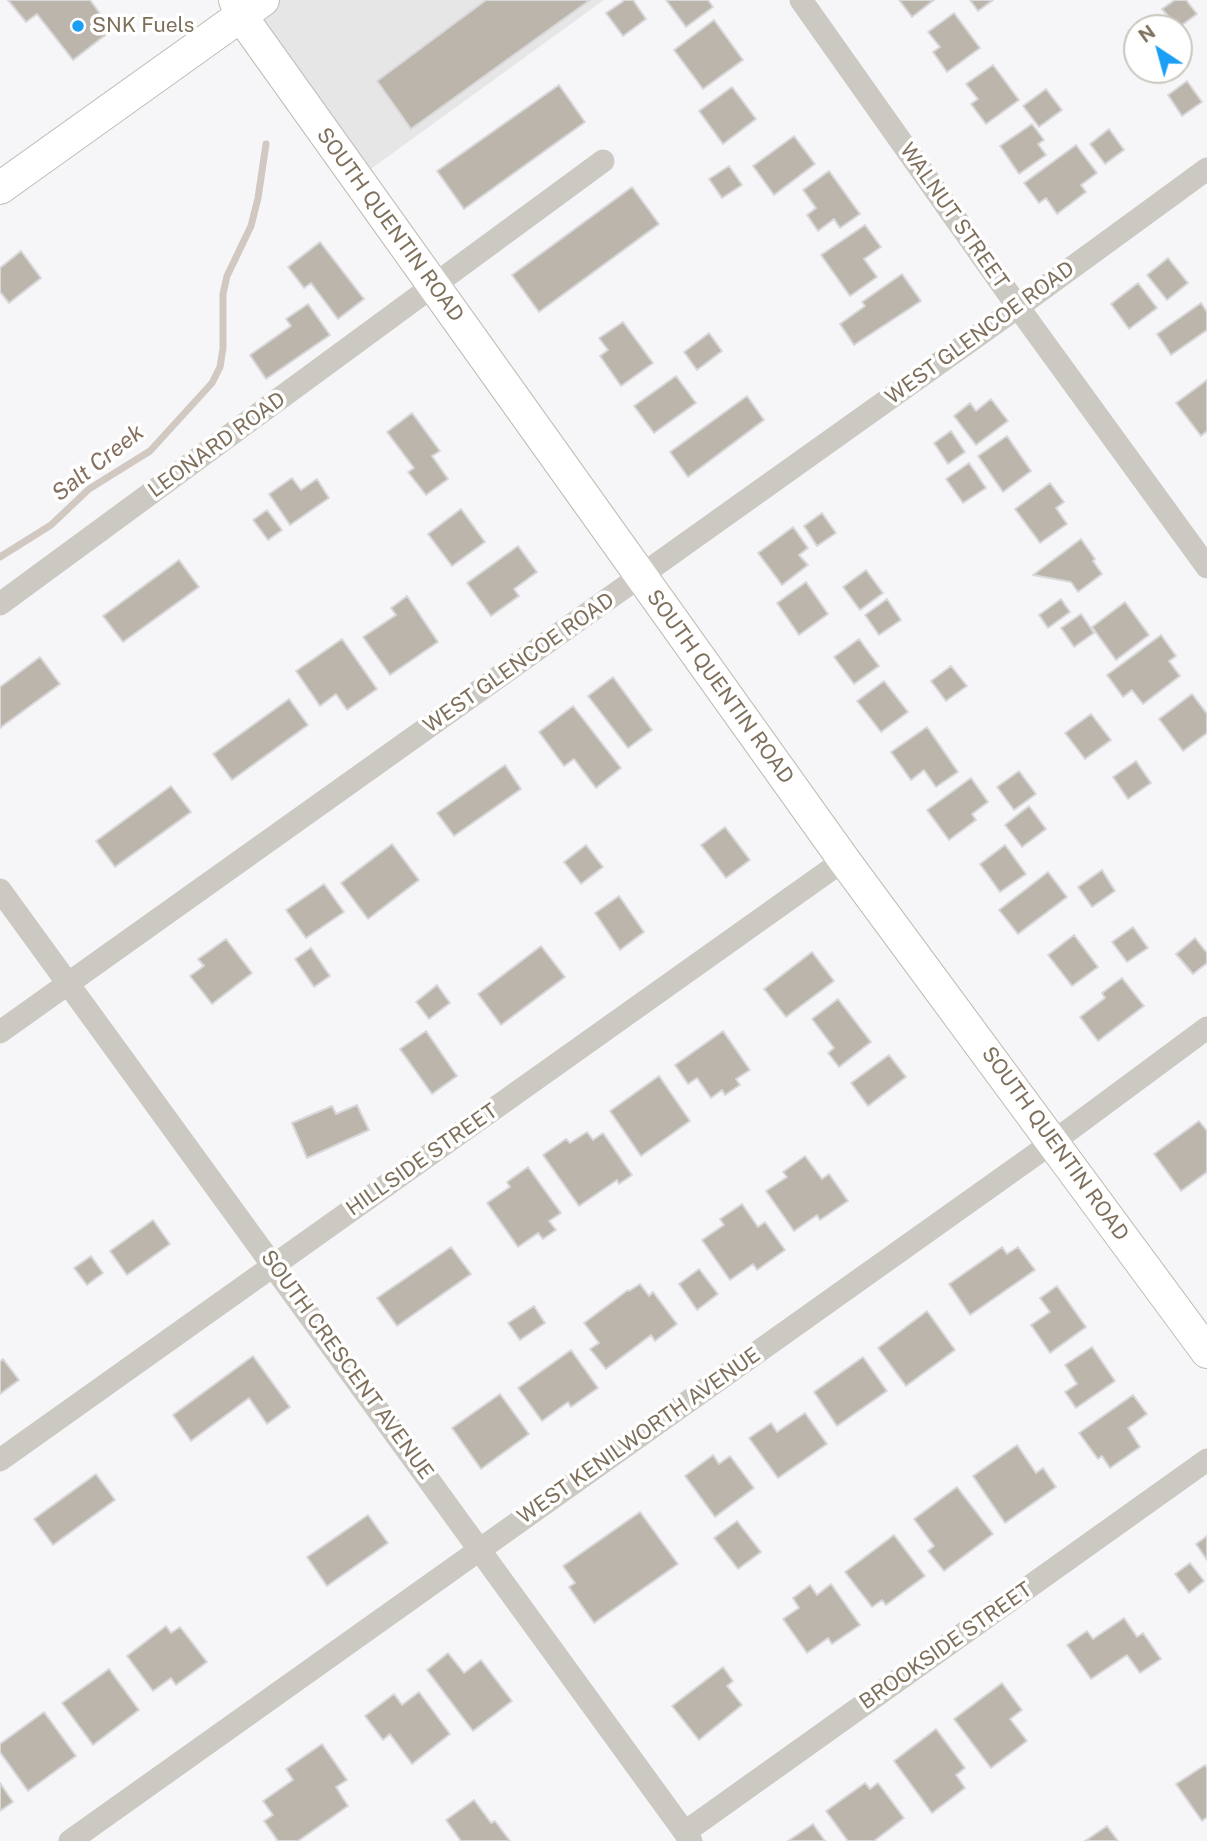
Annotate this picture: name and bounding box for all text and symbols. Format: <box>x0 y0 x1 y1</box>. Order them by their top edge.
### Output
place label: SNK Fuels <box>92 13 194 39</box>
north arrow <box>1123 14 1193 84</box>
marker: SNK Fuels <box>70 18 86 34</box>
text: N <box>1134 20 1159 47</box>
street label: SOUTH QUENTIN ROAD <box>311 123 469 327</box>
street label: WALNUT STREET <box>894 138 1014 294</box>
street label: WEST GLENCOE ROAD <box>881 256 1079 410</box>
street label: LEONARD ROAD <box>144 387 290 503</box>
water label: Salt Creek <box>47 419 149 507</box>
street label: SOUTH QUENTIN ROAD <box>641 585 799 789</box>
street label: WEST GLENCOE ROAD <box>419 588 619 738</box>
street label: SOUTH QUENTIN ROAD <box>976 1042 1134 1246</box>
street label: HILLSIDE STREET <box>342 1098 502 1222</box>
street label: SOUTH CRESCENT AVENUE <box>255 1245 439 1485</box>
street label: WEST KENILWORTH AVENUE <box>513 1342 765 1530</box>
street label: BROOKSIDE STREET <box>855 1577 1037 1715</box>

